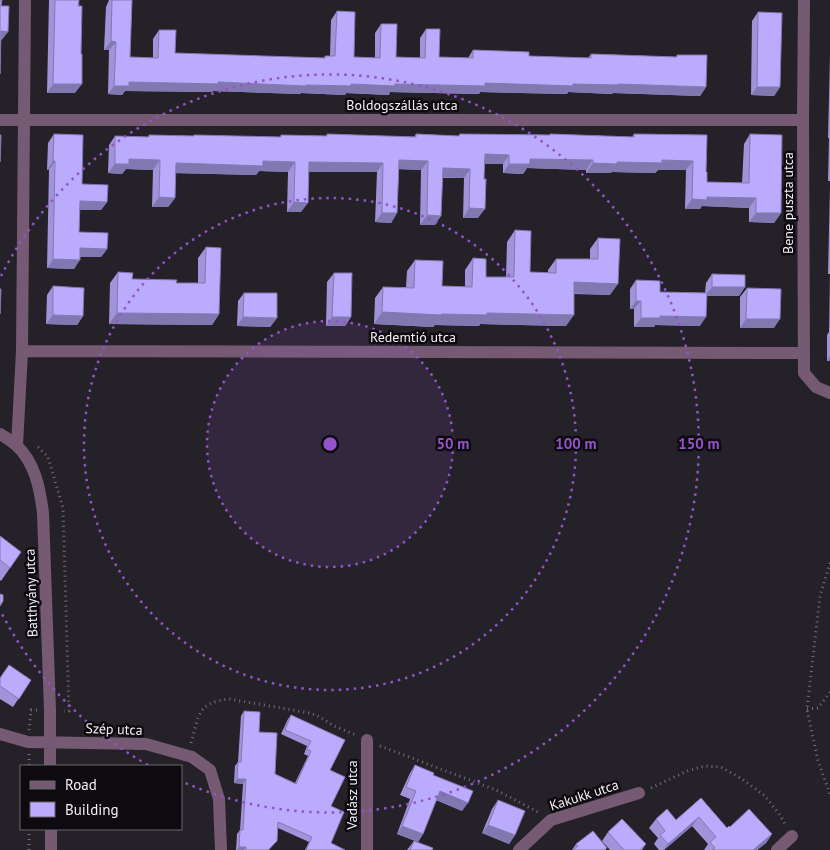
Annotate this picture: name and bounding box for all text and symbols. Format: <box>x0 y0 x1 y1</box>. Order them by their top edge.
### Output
street label: Boldogszállás utca <box>346 96 458 114</box>
street label: Bene puszta utca <box>779 152 797 254</box>
street label: Redemtió utca <box>370 328 456 346</box>
text: 50 m <box>437 434 469 453</box>
text: 100 m <box>555 434 597 453</box>
text: 150 m <box>678 434 720 453</box>
centre of rings <box>321 435 339 453</box>
street label: Batthyány utca <box>20 548 42 638</box>
street label: Szép utca <box>85 719 143 739</box>
street label: Vadász utca <box>343 760 361 831</box>
legend <box>20 765 182 830</box>
text: Road <box>65 775 97 794</box>
street label: Kakukk utca <box>547 775 621 815</box>
text: Building <box>65 800 119 819</box>

